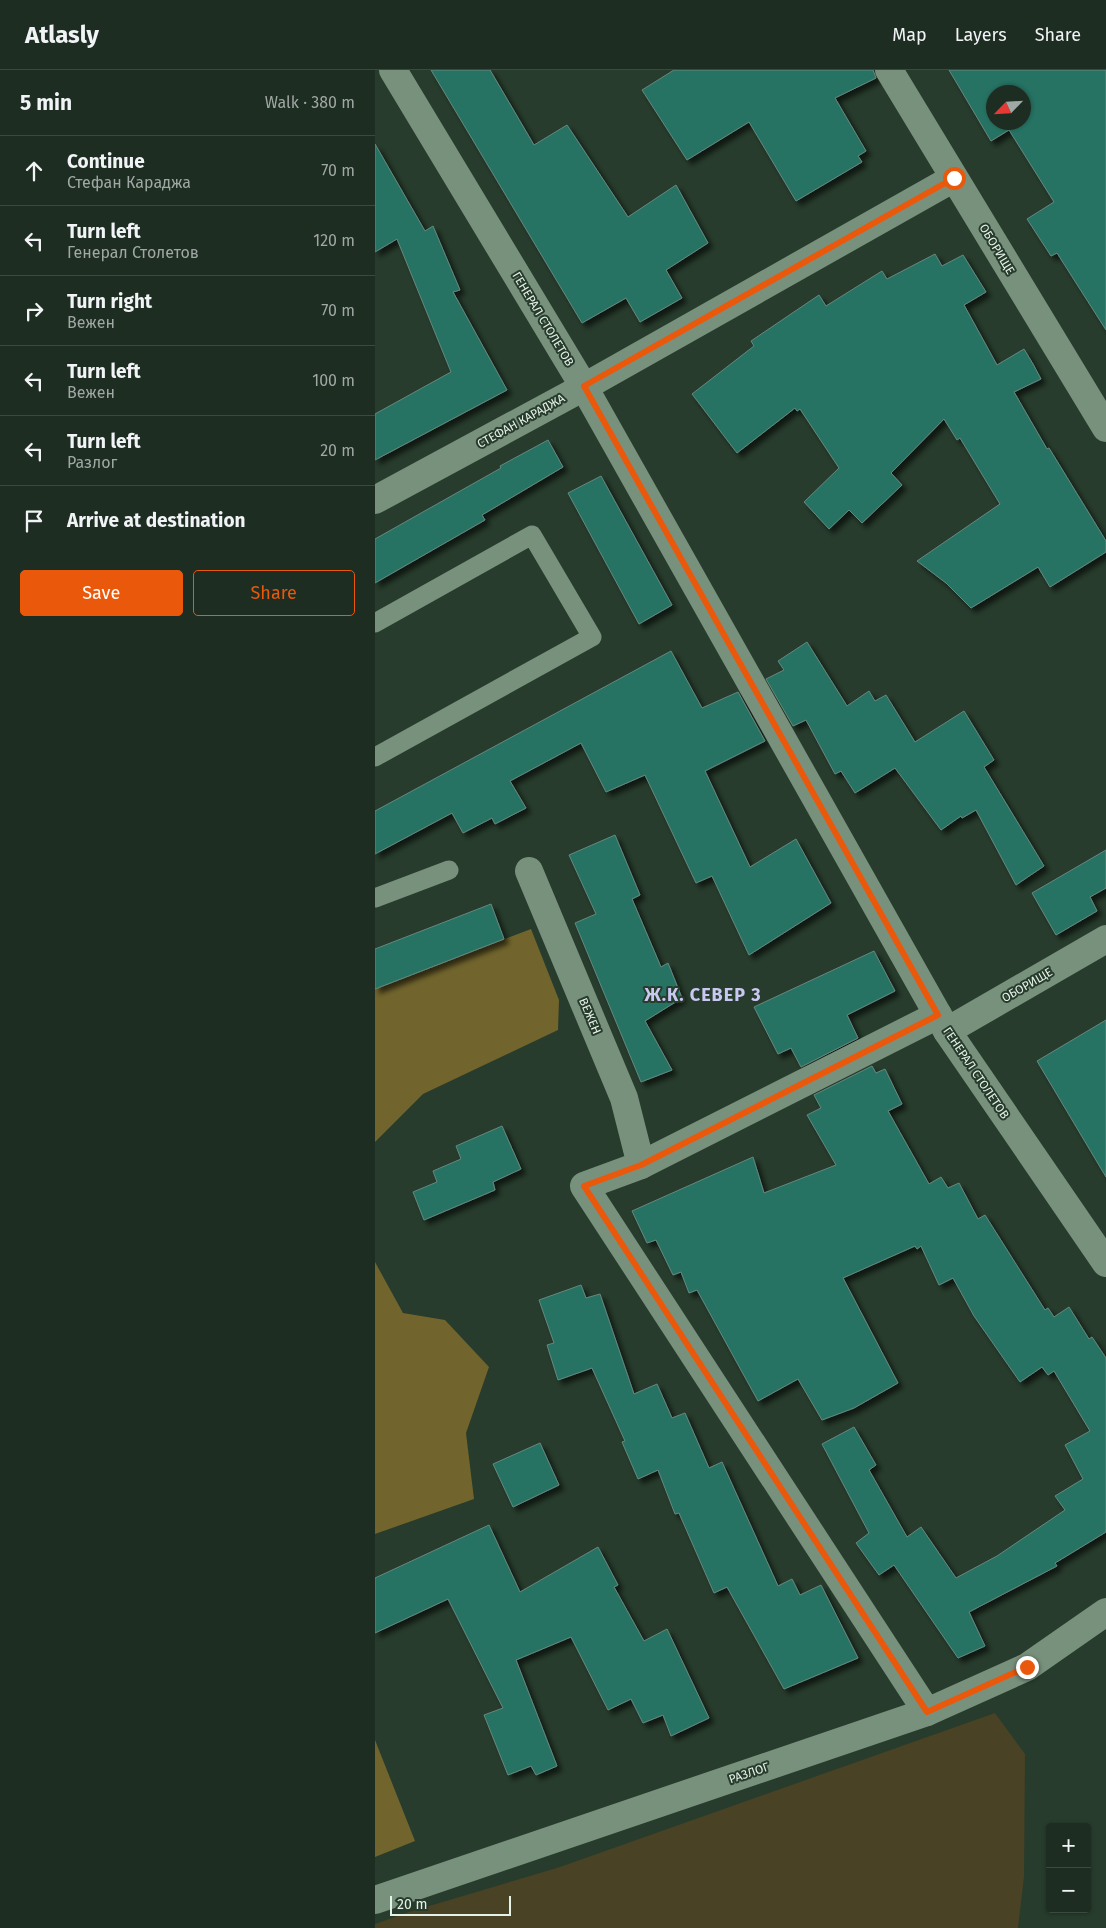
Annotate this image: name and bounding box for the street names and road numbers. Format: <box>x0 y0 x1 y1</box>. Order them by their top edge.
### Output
street label: ОБОРИЩЕ <box>977 221 1017 277</box>
street label: ГЕНЕРАЛ СТОЛЕТОВ <box>509 269 577 369</box>
street label: СТЕФАН КАРАДЖА <box>475 391 567 451</box>
street label: ОБОРИЩЕ <box>999 965 1055 1005</box>
street label: ВЕЖЕН <box>576 996 604 1036</box>
street label: ГЕНЕРАЛ СТОЛЕТОВ <box>940 1025 1012 1121</box>
street label: РАЗЛОГ <box>727 1760 771 1786</box>

